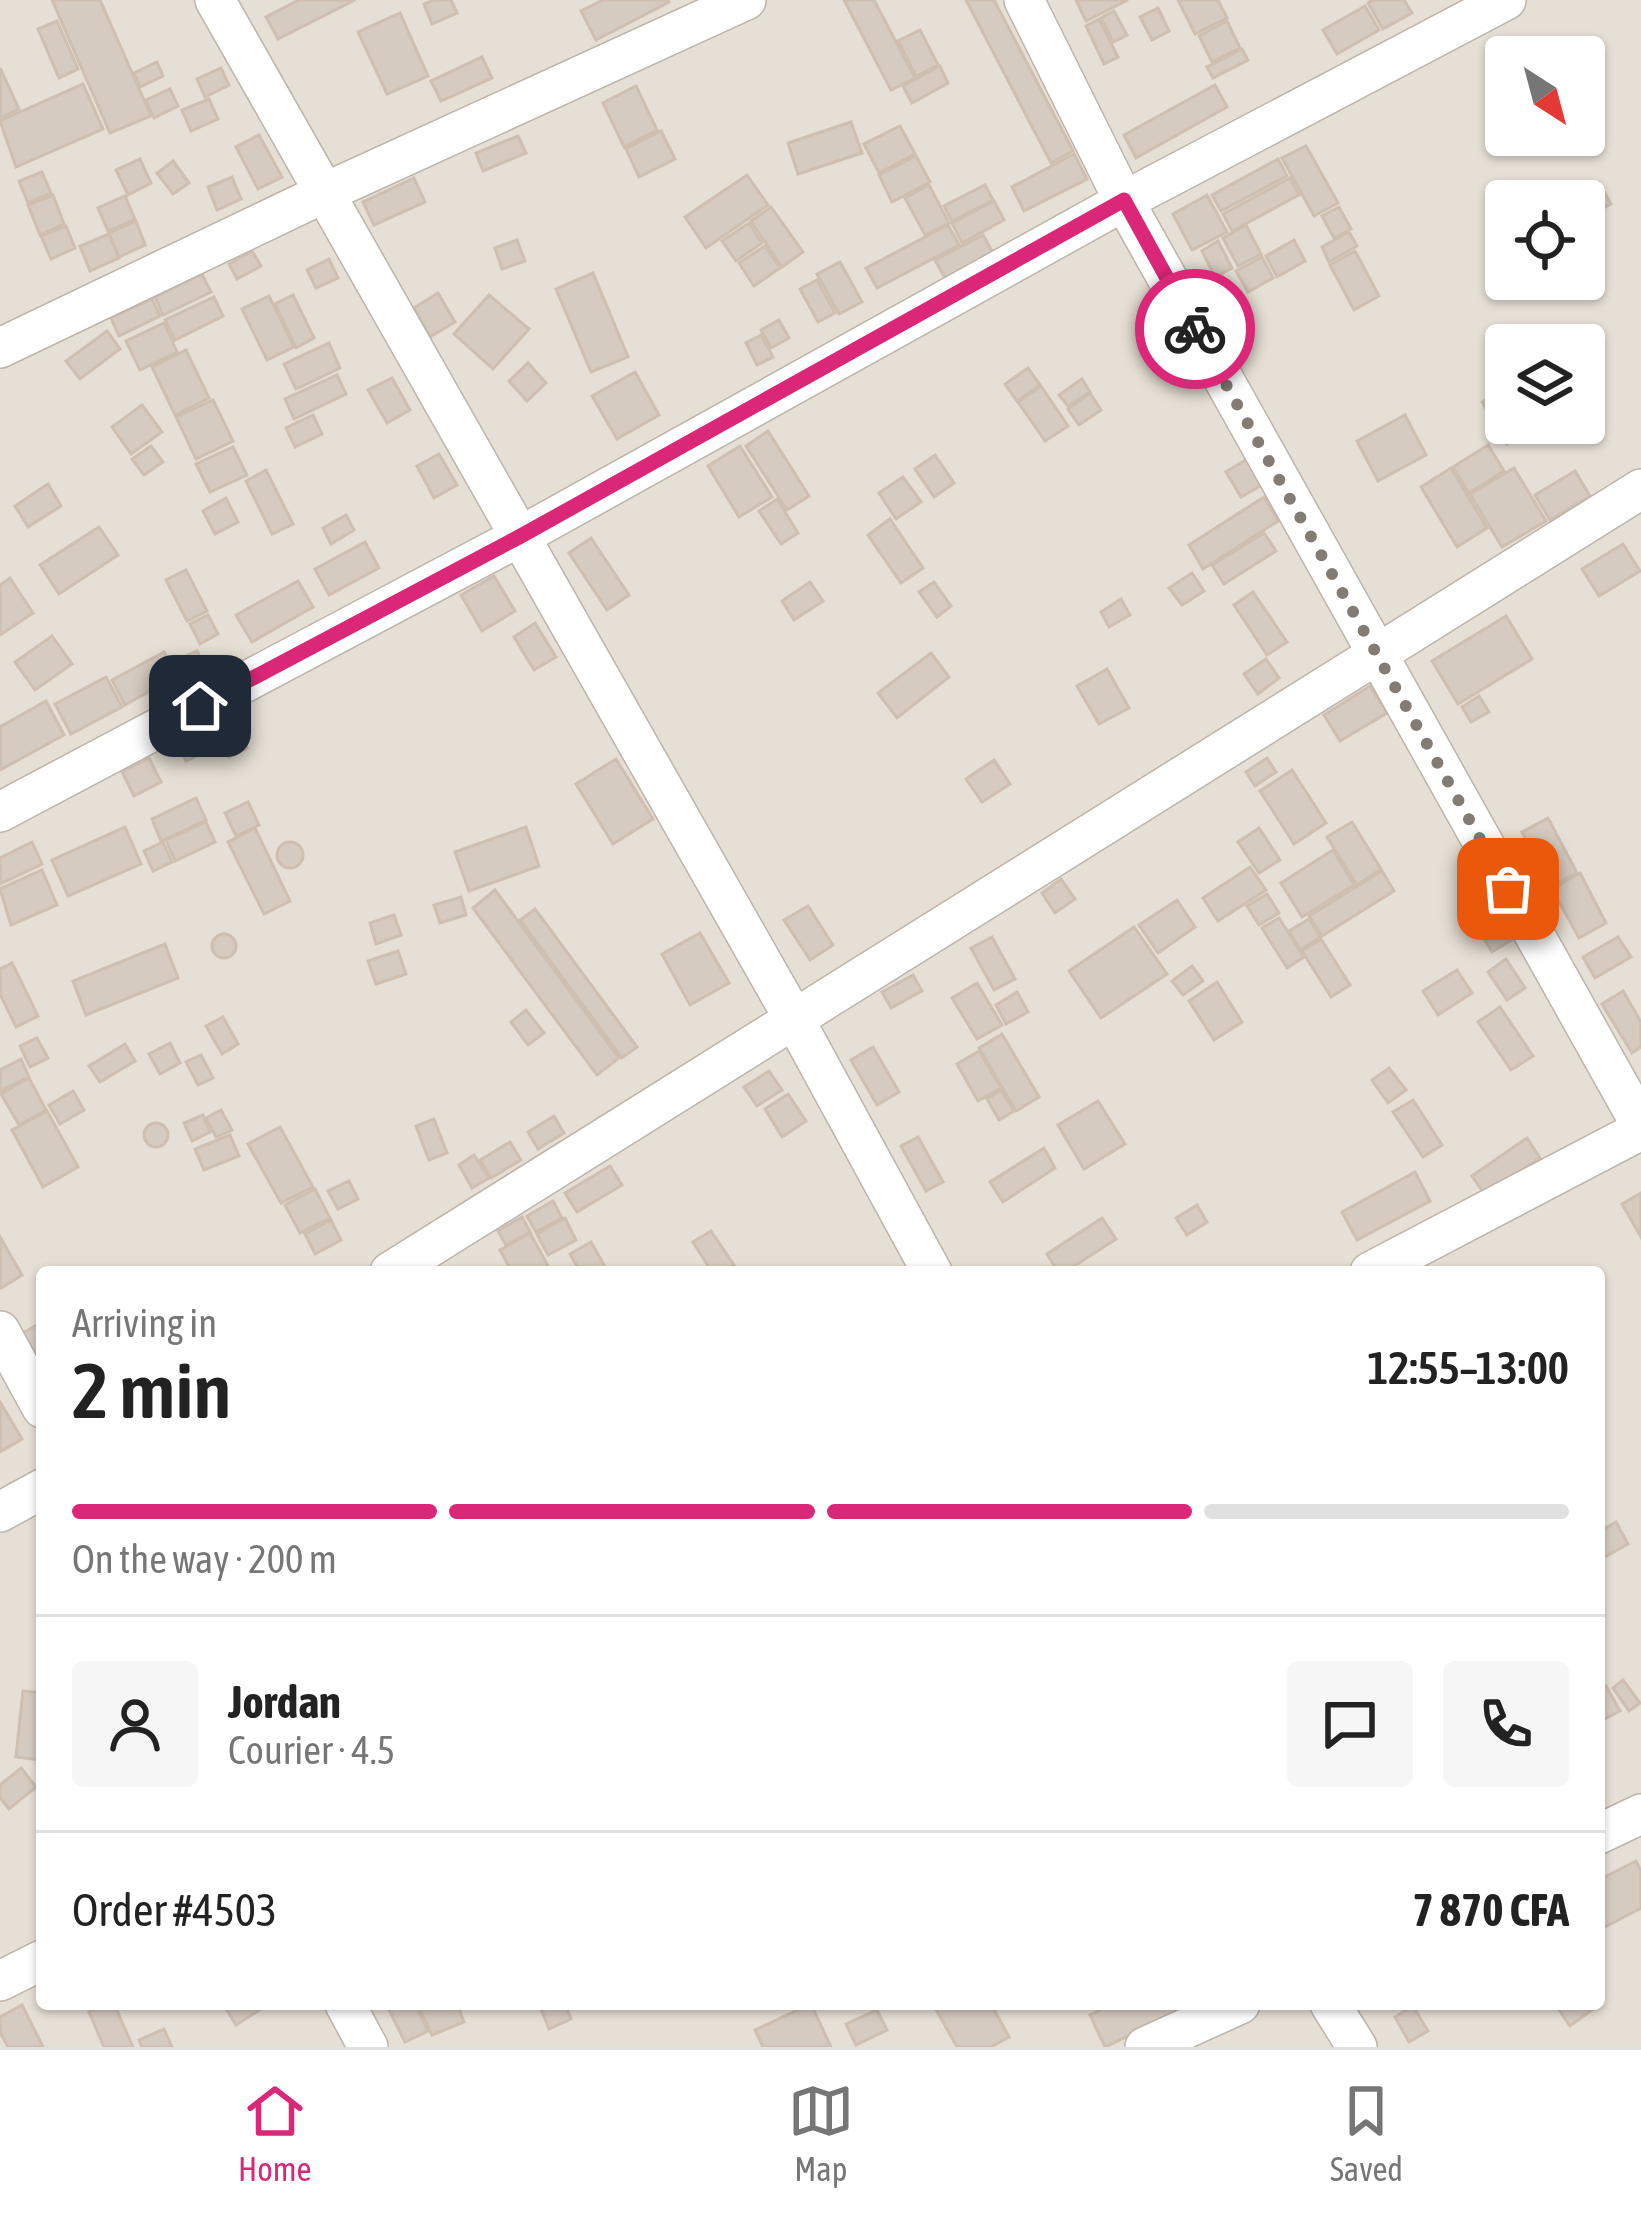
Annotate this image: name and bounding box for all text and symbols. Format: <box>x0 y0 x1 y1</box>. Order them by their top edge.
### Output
north arrow <box>1485 36 1605 156</box>
map controls <box>1485 36 1605 444</box>
button: locate <box>1485 180 1605 300</box>
courier <box>1135 269 1255 389</box>
icon: bike <box>1162 296 1228 362</box>
button: layers <box>1485 324 1605 444</box>
pin <box>149 655 251 757</box>
icon: home <box>167 673 233 739</box>
pin <box>1457 838 1559 940</box>
icon: bag <box>1475 856 1541 922</box>
text: Arriving in <box>72 1301 217 1345</box>
text: 12:55–13:00 <box>1367 1342 1569 1394</box>
text: 2 min <box>72 1345 231 1435</box>
text: On the way · 200 m <box>72 1537 337 1581</box>
button: person <box>72 1661 198 1787</box>
button: chat <box>1287 1661 1413 1787</box>
button: phone <box>1443 1661 1569 1787</box>
text: Jordan <box>228 1676 341 1728</box>
text: Courier · 4.5 <box>228 1728 395 1772</box>
text: Order #4503 <box>72 1884 277 1936</box>
text: 7 870 CFA <box>1413 1884 1569 1936</box>
tab: Home <box>238 2078 312 2188</box>
tab: Map <box>788 2078 854 2188</box>
tab: Saved <box>1330 2078 1403 2188</box>

